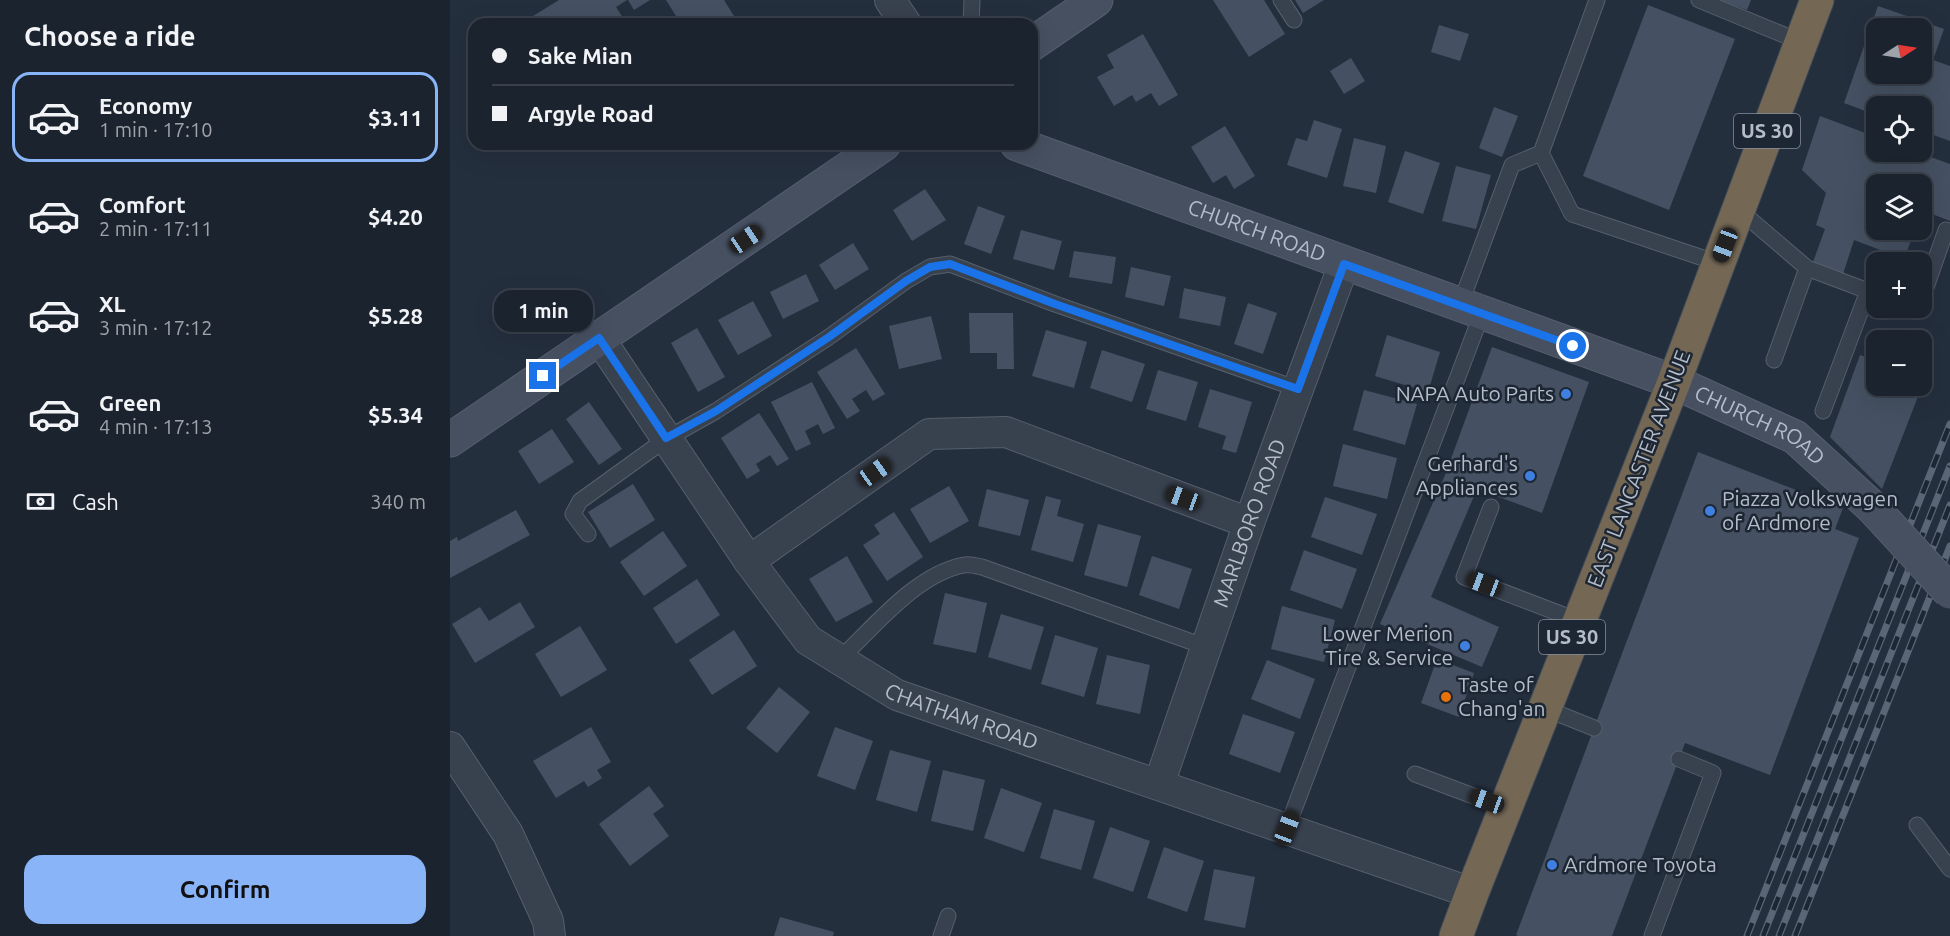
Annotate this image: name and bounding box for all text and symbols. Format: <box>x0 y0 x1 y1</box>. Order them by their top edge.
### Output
north arrow <box>1866 18 1932 84</box>
map controls <box>1866 18 1932 396</box>
text: Choose a ride <box>24 21 196 51</box>
text: Sake Mian <box>528 43 633 68</box>
icon: car <box>27 90 81 144</box>
text: Economy <box>99 93 192 118</box>
button: locate <box>1866 96 1932 162</box>
text: Argyle Road <box>528 101 654 126</box>
text: $3.11 <box>368 105 423 130</box>
road number: US 30 <box>1734 114 1800 148</box>
text: 1 min · 17:10 <box>99 118 213 141</box>
button: layers <box>1866 174 1932 240</box>
icon: car <box>27 189 81 243</box>
text: Comfort <box>99 192 186 217</box>
street label: CHURCH ROAD <box>1185 194 1329 266</box>
text: $4.20 <box>368 204 423 229</box>
text: 2 min · 17:11 <box>99 217 213 240</box>
car <box>726 221 766 257</box>
car <box>1710 225 1740 265</box>
button: + <box>1866 252 1932 318</box>
icon: car <box>27 288 81 342</box>
callout: 1 min <box>494 289 592 331</box>
text: XL <box>99 291 126 316</box>
text: 1 min <box>518 299 569 322</box>
text: $5.28 <box>368 303 423 328</box>
text: 3 min · 17:12 <box>99 316 213 339</box>
button: − <box>1866 330 1932 396</box>
route start <box>1559 332 1586 359</box>
street label: EAST LANCASTER AVENUE <box>1582 347 1694 591</box>
route end <box>529 362 556 389</box>
street label: CHURCH ROAD <box>1691 380 1830 469</box>
place label: NAPA Auto Parts <box>1396 381 1554 405</box>
icon: car <box>27 387 81 441</box>
marker: NAPA Auto Parts <box>1559 387 1573 401</box>
text: Green <box>99 390 161 415</box>
text: $5.34 <box>368 402 423 427</box>
text: 4 min · 17:13 <box>99 415 213 438</box>
street label: MARLBORO ROAD <box>1208 435 1290 610</box>
place label: Gerhard's Appliances <box>1416 451 1518 499</box>
car <box>855 454 895 490</box>
marker: Gerhard's Appliances <box>1523 469 1537 483</box>
car <box>1163 483 1203 513</box>
icon: cash <box>24 485 57 518</box>
place label: Piazza Volkswagen of Ardmore <box>1722 486 1898 534</box>
text: Cash <box>72 489 119 514</box>
text: 340 m <box>370 490 426 513</box>
marker: Piazza Volkswagen of Ardmore <box>1703 504 1717 518</box>
car <box>1464 569 1504 599</box>
road number: US 30 <box>1539 620 1605 654</box>
place label: Lower Merion Tire & Service <box>1322 621 1453 669</box>
marker: Lower Merion Tire & Service <box>1458 639 1472 653</box>
place label: Taste of Chang'an <box>1458 672 1546 720</box>
street label: CHATHAM ROAD <box>881 677 1042 754</box>
marker: Taste of Chang'an <box>1439 690 1453 704</box>
car <box>1467 786 1507 816</box>
car <box>1272 808 1302 848</box>
place label: Ardmore Toyota <box>1564 852 1717 876</box>
button: Confirm <box>24 855 426 924</box>
marker: Ardmore Toyota <box>1545 858 1559 872</box>

